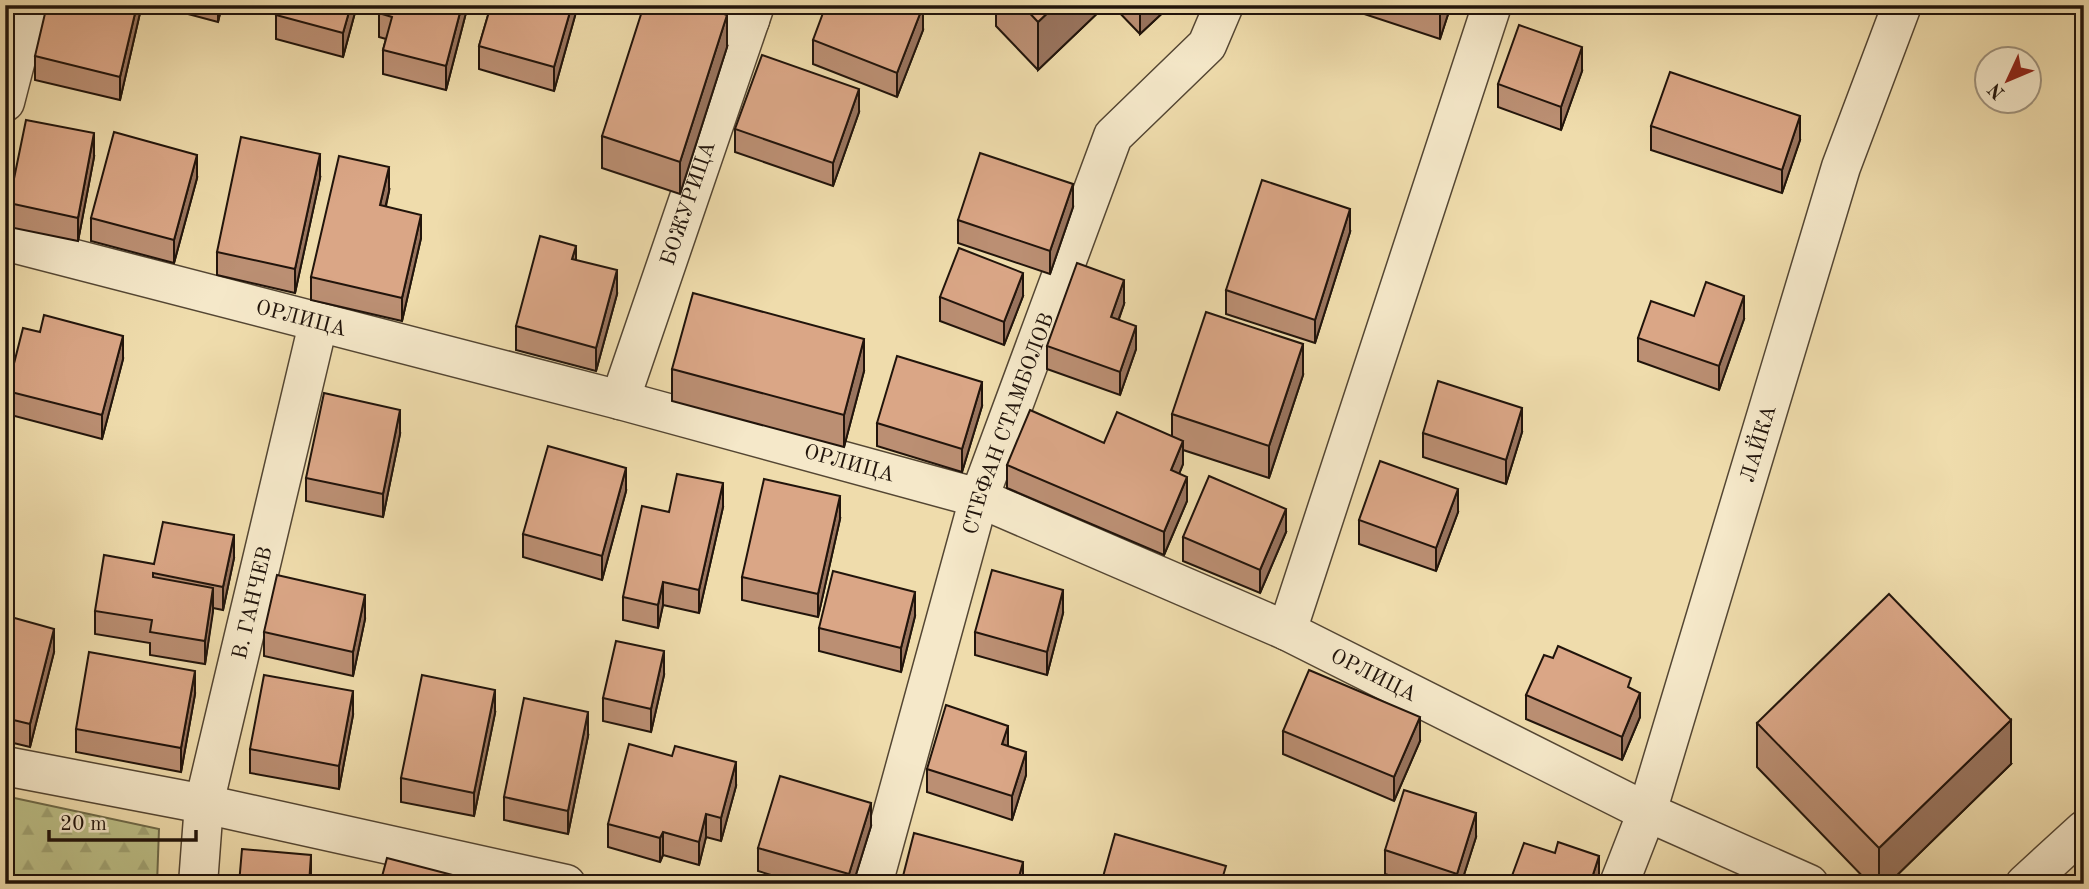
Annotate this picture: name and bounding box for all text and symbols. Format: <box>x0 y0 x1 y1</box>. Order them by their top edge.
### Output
north arrow <box>1974 46 2044 116</box>
text: N <box>1985 78 2009 102</box>
street label: БОЖУРИЦА <box>658 139 720 268</box>
street label: ОРЛИЦА <box>253 297 349 341</box>
street label: СТЕФАН СТАМБОЛОВ <box>960 310 1059 537</box>
street label: ЛАЙКА <box>1738 403 1781 485</box>
street label: ОРЛИЦА <box>801 442 897 486</box>
street label: В. ГАНЧЕВ <box>230 545 277 662</box>
street label: ОРЛИЦА <box>1327 646 1419 706</box>
scale bar <box>49 798 196 842</box>
text: 20 m <box>60 814 107 835</box>

